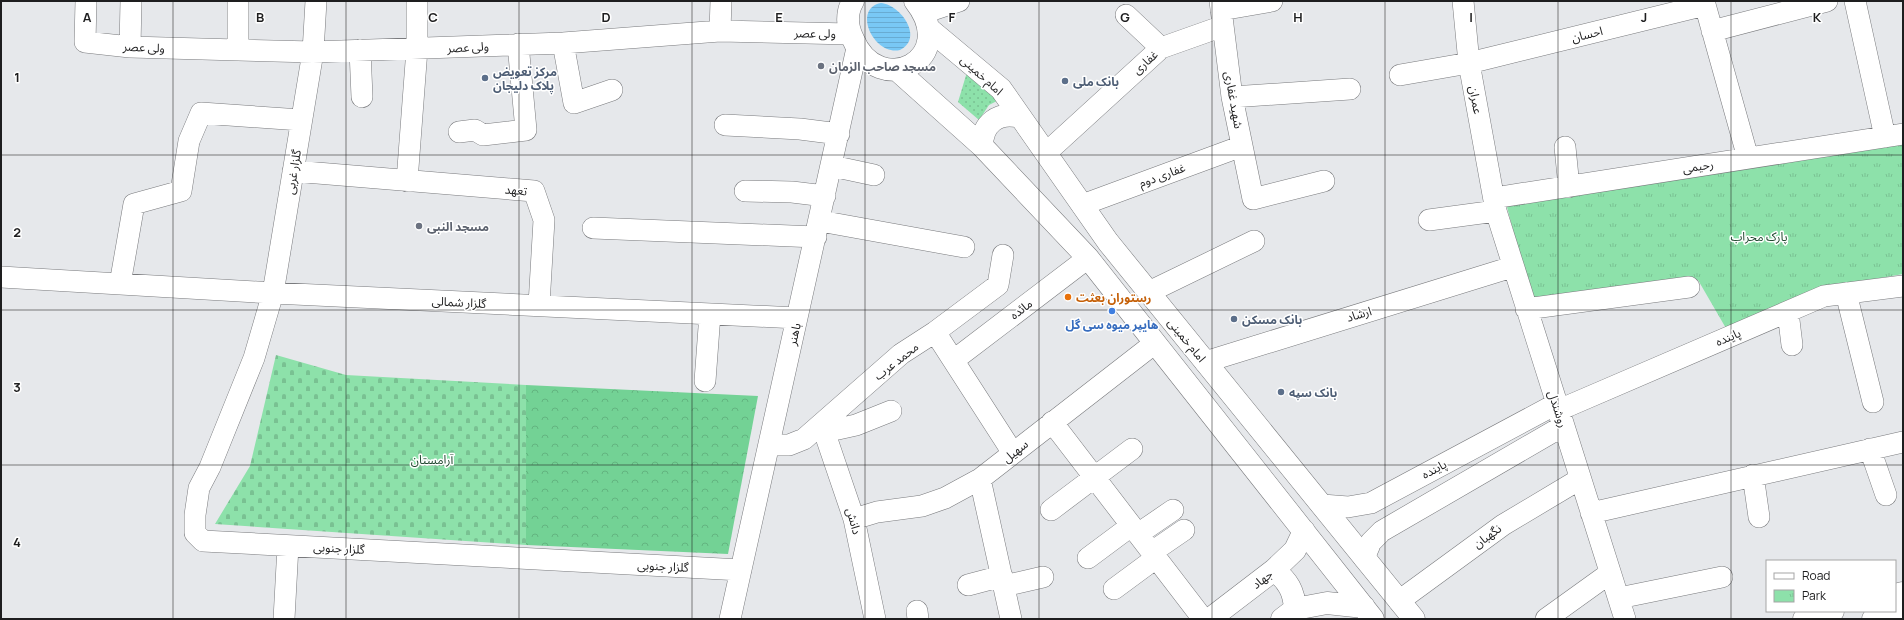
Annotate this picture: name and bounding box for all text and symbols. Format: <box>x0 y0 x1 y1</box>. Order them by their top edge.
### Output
text: A <box>83 8 92 26</box>
text: B <box>256 8 264 26</box>
text: C <box>428 8 438 26</box>
text: D <box>601 8 611 26</box>
text: E <box>775 8 783 26</box>
text: F <box>949 8 956 26</box>
text: G <box>1120 8 1130 26</box>
text: H <box>1293 8 1303 26</box>
text: I <box>1469 8 1473 26</box>
text: J <box>1641 8 1647 26</box>
text: K <box>1813 8 1822 26</box>
street label: احسان <box>1569 22 1605 46</box>
street label: ولی عصر <box>793 24 836 42</box>
street label: ولی عصر <box>122 37 165 57</box>
street label: ولی عصر <box>446 37 489 57</box>
street label: غفاری <box>1129 46 1161 78</box>
street label: امام خمینی <box>956 51 1007 100</box>
place label: مسجد صاحب الزمان <box>829 58 936 75</box>
marker: مسجد صاحب الزمان <box>816 61 826 71</box>
place label: مرکز تعویض پلاک دلیجان <box>493 63 557 94</box>
text: 1 <box>14 68 20 86</box>
street label: شهید غفاری <box>1221 70 1247 130</box>
marker: مرکز تعویض پلاک دلیجان <box>480 73 490 83</box>
place label: بانک ملی <box>1073 73 1119 90</box>
marker: بانک ملی <box>1060 76 1070 86</box>
street label: عمران <box>1465 84 1487 116</box>
street label: گلزار غربی <box>281 147 305 196</box>
street label: رحیمی <box>1681 155 1715 177</box>
street label: غفاری دوم <box>1136 159 1188 192</box>
street label: تعهد <box>504 181 528 199</box>
place label: مسجد النبی <box>427 218 489 235</box>
marker: مسجد النبی <box>414 221 424 231</box>
text: 2 <box>13 223 21 241</box>
park label: پارک محراب <box>1730 228 1788 245</box>
place label: رستوران بعثت <box>1076 289 1151 306</box>
street label: گلزار شمالی <box>431 292 488 312</box>
marker: رستوران بعثت <box>1063 292 1073 302</box>
street label: مائده <box>1006 295 1036 323</box>
street label: ارشاد <box>1344 302 1374 326</box>
marker: هایپر میوه سی گل <box>1107 306 1117 316</box>
place label: بانک مسکن <box>1242 311 1302 328</box>
street label: امام خمینی <box>1163 314 1210 366</box>
marker: بانک مسکن <box>1229 314 1239 324</box>
place label: هایپر میوه سی گل <box>1065 316 1159 333</box>
street label: باهنر <box>783 321 805 348</box>
street label: پاینده <box>1713 324 1743 350</box>
street label: محمد عرب <box>870 338 922 384</box>
text: 3 <box>13 378 21 396</box>
place label: بانک سپه <box>1289 384 1337 401</box>
marker: بانک سپه <box>1276 387 1286 397</box>
street label: روشندل <box>1544 388 1572 430</box>
street label: سهیل <box>998 435 1032 467</box>
park label: آرامستان <box>411 451 454 468</box>
street label: پاینده <box>1419 455 1450 483</box>
street label: دانش <box>842 506 866 537</box>
street label: نگهبان <box>1469 520 1505 552</box>
text: 4 <box>13 533 21 551</box>
street label: گلزار جنوبی <box>313 538 366 558</box>
street label: گلزار جنوبی <box>637 556 690 576</box>
legend <box>1766 560 1896 612</box>
street label: جهاد <box>1248 565 1276 593</box>
text: Road <box>1802 567 1830 584</box>
text: Park <box>1802 587 1827 604</box>

